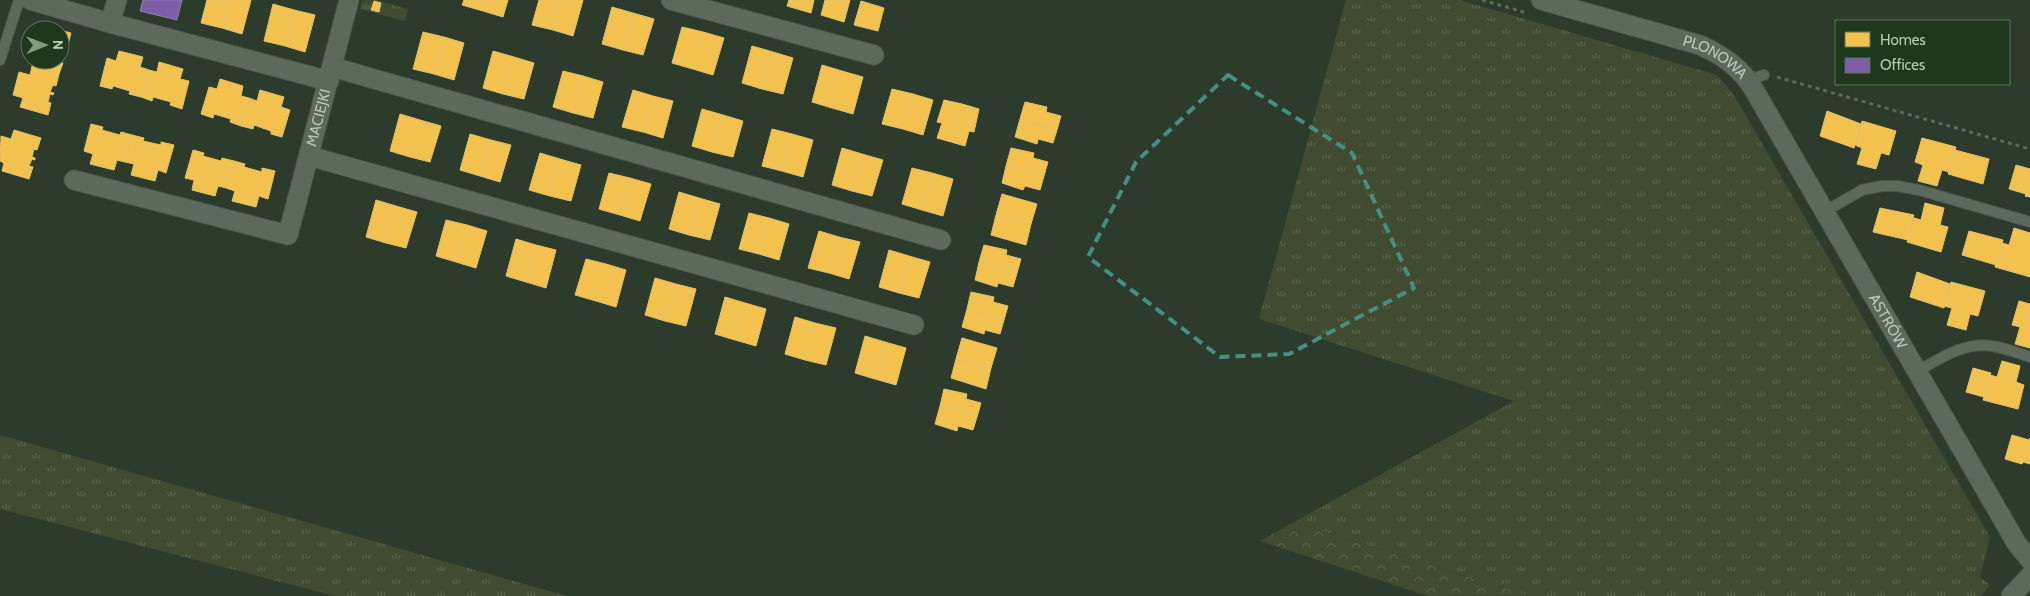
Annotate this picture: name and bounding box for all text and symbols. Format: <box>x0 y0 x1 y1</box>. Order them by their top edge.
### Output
north arrow <box>20 20 70 70</box>
legend <box>1835 20 2010 85</box>
text: Homes <box>1880 31 1926 49</box>
street label: PLONOWA <box>1681 32 1752 83</box>
text: N <box>49 40 67 50</box>
text: Offices <box>1880 56 1925 74</box>
street label: MACIEJKI <box>302 87 335 149</box>
street label: ASTRÓW <box>1865 290 1911 353</box>

